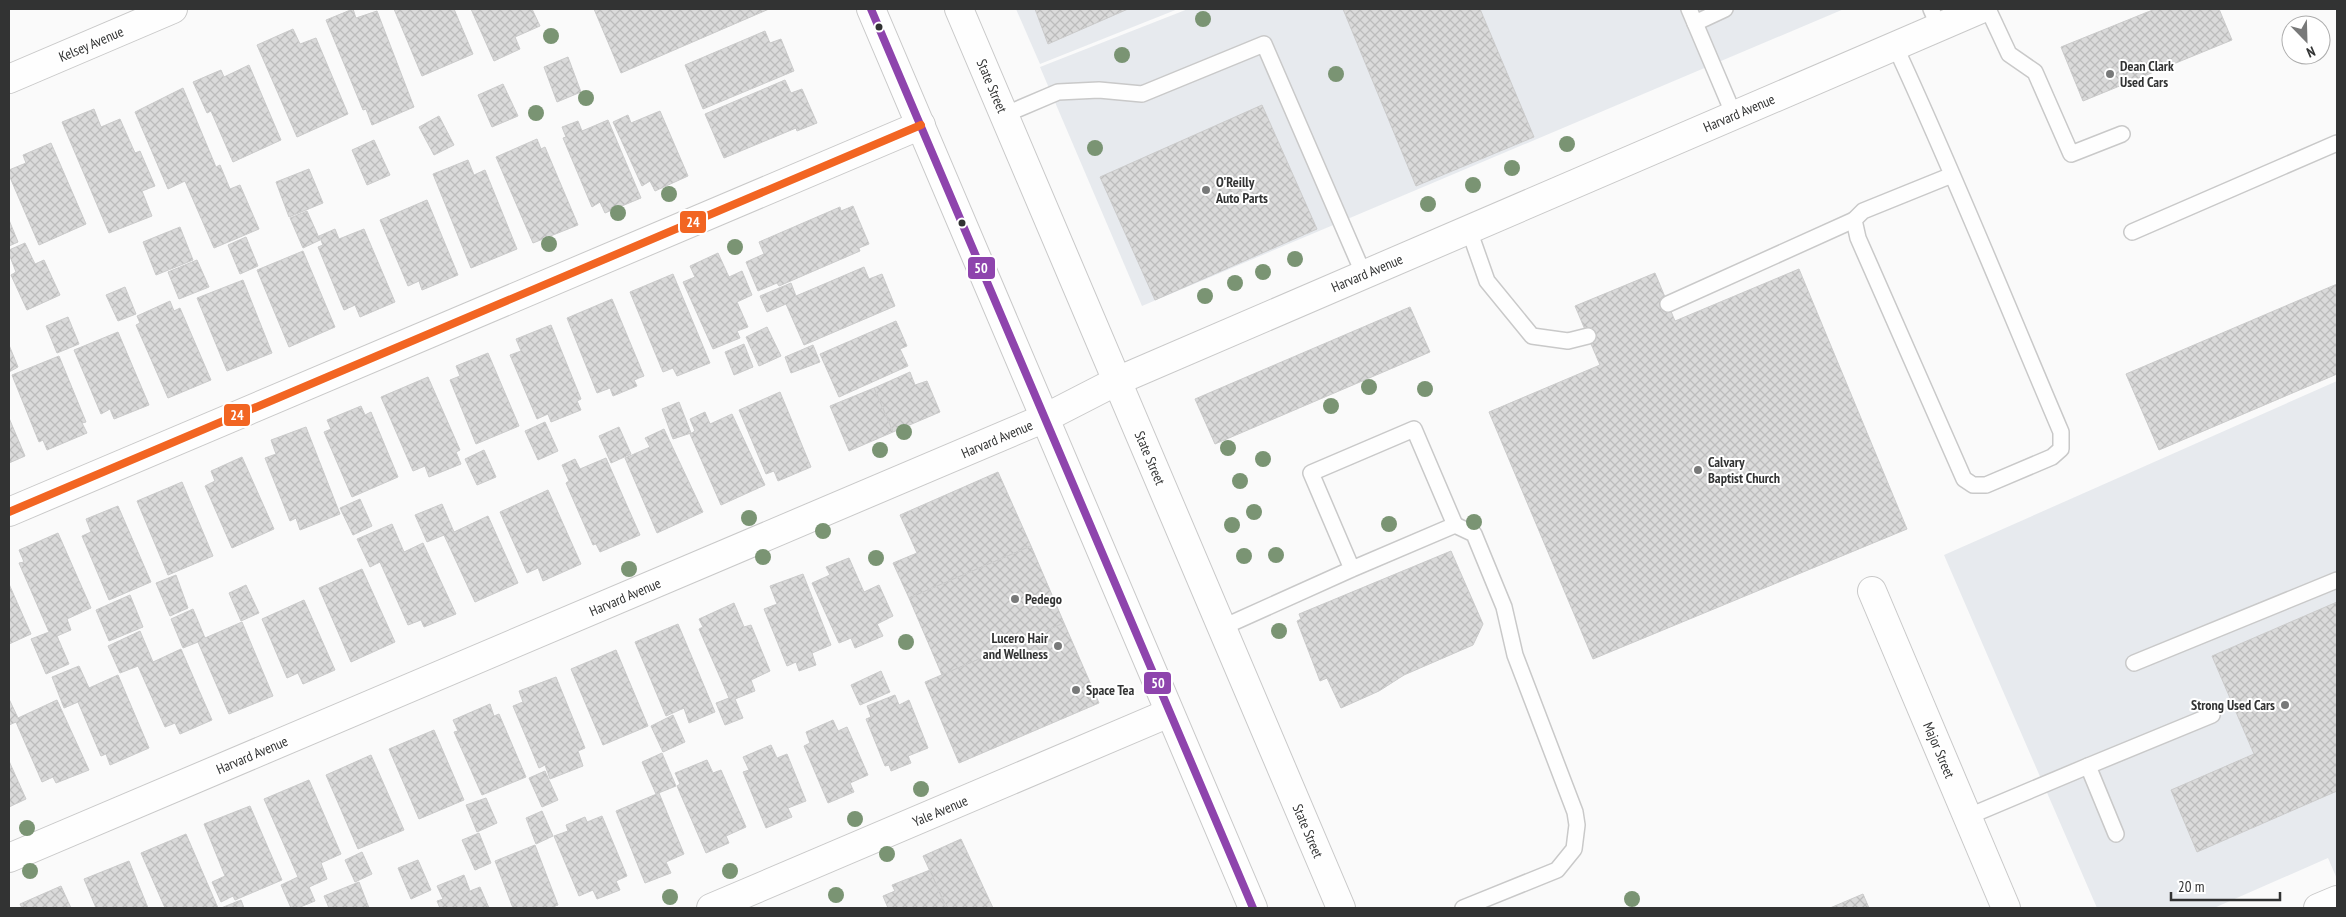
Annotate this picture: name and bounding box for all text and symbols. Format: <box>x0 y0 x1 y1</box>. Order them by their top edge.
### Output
north arrow <box>2281 15 2331 65</box>
street label: Kelsey Avenue <box>56 22 126 66</box>
unlabelled marker <box>874 22 884 32</box>
text: N <box>2304 42 2318 62</box>
street label: State Street <box>973 56 1011 116</box>
place label: Dean Clark Used Cars <box>2120 57 2174 91</box>
marker: Dean Clark Used Cars <box>2104 68 2116 80</box>
street label: Harvard Avenue <box>1701 90 1778 136</box>
place label: O'Reilly Auto Parts <box>1215 173 1268 207</box>
marker: O'Reilly Auto Parts <box>1200 184 1212 196</box>
line badge: 24 <box>679 210 707 234</box>
text: 24 <box>686 213 700 231</box>
unlabelled marker <box>957 218 967 228</box>
street label: Harvard Avenue <box>1329 250 1406 296</box>
line badge: 50 <box>967 256 996 280</box>
text: 50 <box>974 259 988 277</box>
line badge: 24 <box>223 403 251 427</box>
text: 24 <box>230 406 244 424</box>
street label: Harvard Avenue <box>959 416 1036 462</box>
street label: State Street <box>1131 428 1169 488</box>
place label: Calvary Baptist Church <box>1708 453 1780 487</box>
marker: Calvary Baptist Church <box>1692 464 1704 476</box>
street label: Harvard Avenue <box>587 574 664 620</box>
place label: Pedego <box>1025 590 1062 608</box>
marker: Pedego <box>1009 593 1021 605</box>
place label: Lucero Hair and Wellness <box>983 629 1049 663</box>
marker: Lucero Hair and Wellness <box>1052 640 1064 652</box>
line badge: 50 <box>1143 671 1172 695</box>
text: 50 <box>1151 674 1165 692</box>
place label: Space Tea <box>1086 681 1135 699</box>
marker: Space Tea <box>1070 684 1082 696</box>
place label: Strong Used Cars <box>2191 696 2275 714</box>
marker: Strong Used Cars <box>2279 699 2291 711</box>
street label: Major Street <box>1919 719 1959 781</box>
street label: Harvard Avenue <box>214 732 291 778</box>
street label: Yale Avenue <box>910 791 971 831</box>
street label: State Street <box>1289 801 1327 861</box>
scale bar <box>2171 870 2280 902</box>
text: 20 m <box>2178 877 2204 896</box>

